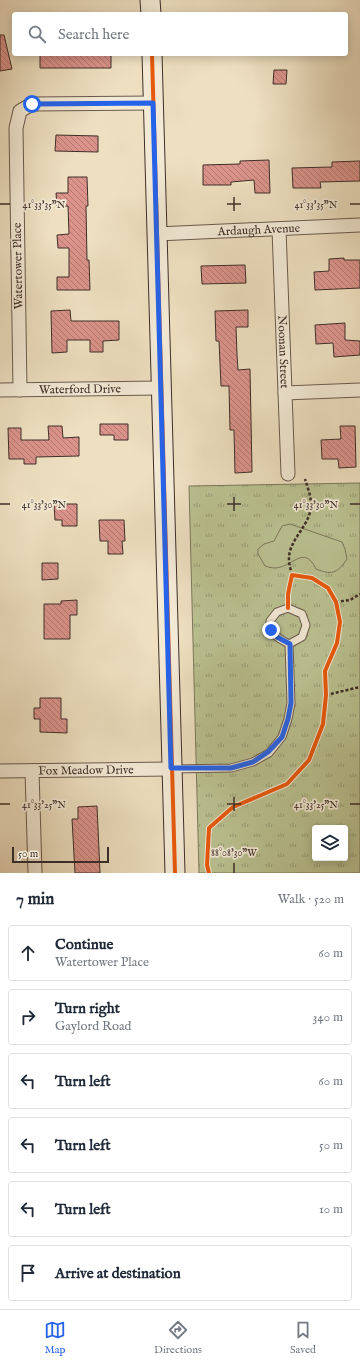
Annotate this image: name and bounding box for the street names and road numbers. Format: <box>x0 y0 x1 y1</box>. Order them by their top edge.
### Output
street label: Ardaugh Avenue <box>216 220 301 239</box>
street label: Watertower Place <box>10 222 26 310</box>
street label: Noonan Street <box>275 315 292 389</box>
street label: Waterford Drive <box>39 381 122 397</box>
street label: Fox Meadow Drive <box>38 762 134 778</box>

